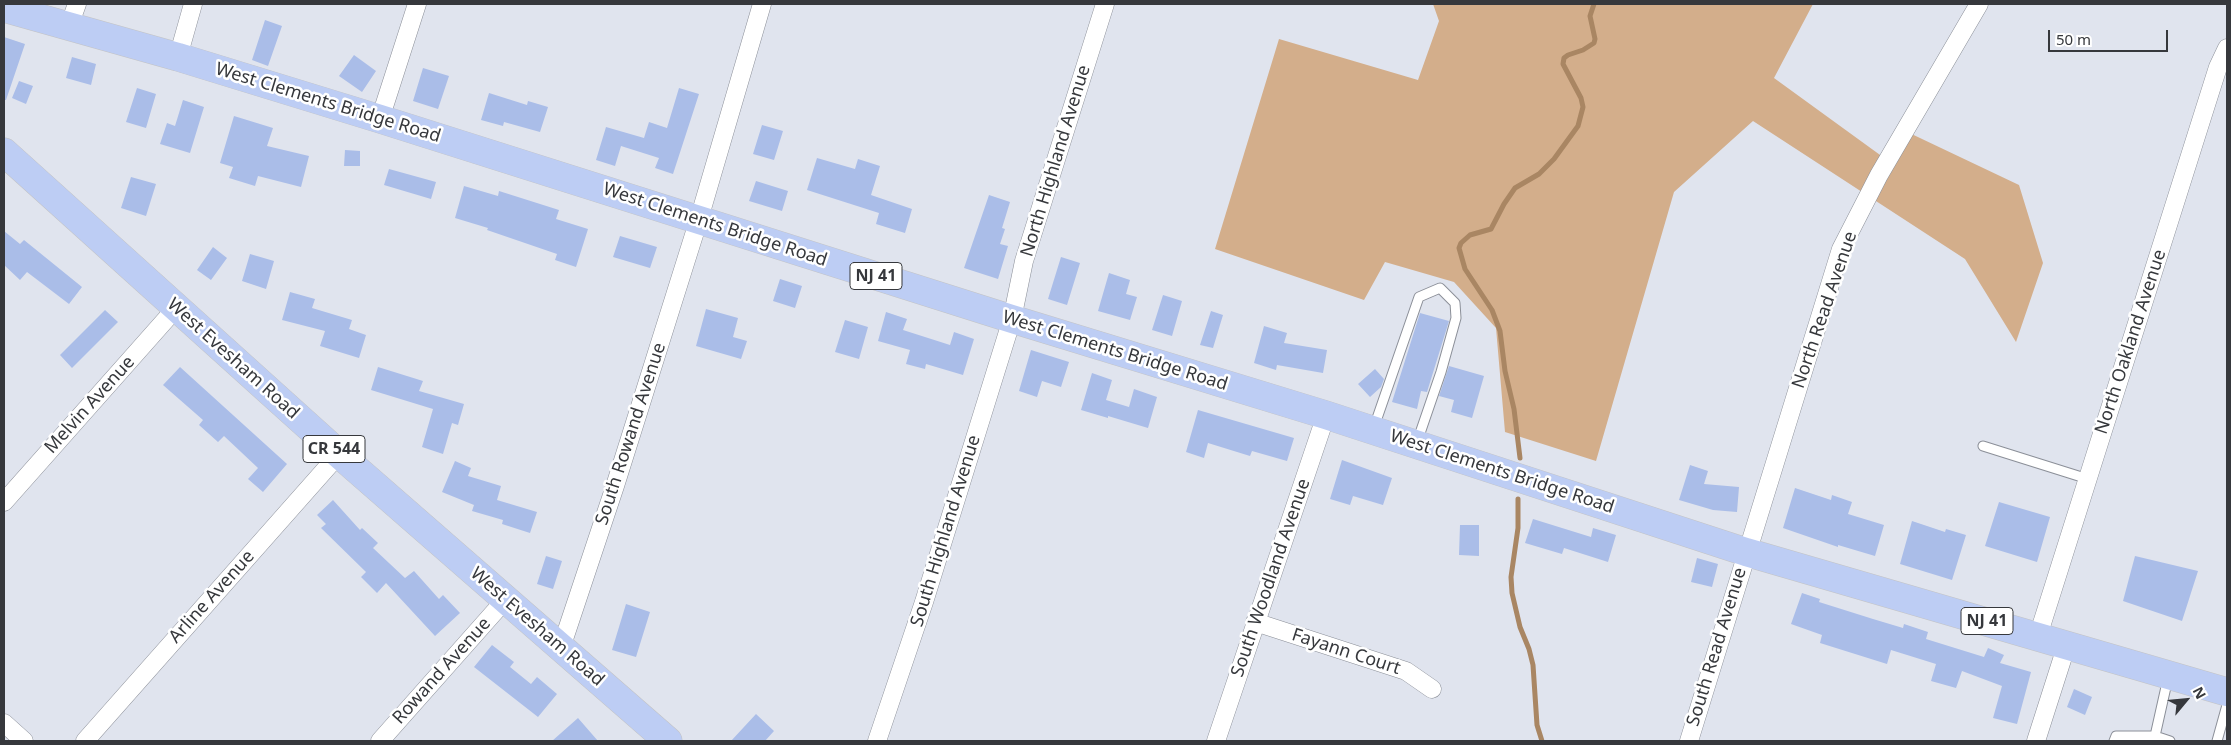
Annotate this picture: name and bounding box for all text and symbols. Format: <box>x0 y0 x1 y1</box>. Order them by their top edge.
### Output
scale bar <box>2051 20 2171 52</box>
text: 50 m <box>2056 29 2091 49</box>
street label: West Clements Bridge Road <box>213 58 443 148</box>
street label: North Highland Avenue <box>1017 63 1095 259</box>
street label: West Clements Bridge Road <box>600 179 830 271</box>
street label: North Read Avenue <box>1788 229 1862 391</box>
street label: North Oakland Avenue <box>2091 247 2171 437</box>
road number: NJ 41 <box>850 262 902 290</box>
street label: West Evesham Road <box>163 294 303 424</box>
street label: West Clements Bridge Road <box>1000 306 1230 396</box>
street label: South Rowand Avenue <box>591 340 671 528</box>
street label: Melvin Avenue <box>41 352 139 458</box>
street label: West Clements Bridge Road <box>1387 426 1617 518</box>
street label: South Highland Avenue <box>907 433 985 629</box>
road number: CR 544 <box>303 436 365 462</box>
street label: South Woodland Avenue <box>1227 476 1315 680</box>
street label: Arline Avenue <box>165 546 259 648</box>
street label: West Evesham Road <box>466 563 608 691</box>
street label: South Read Avenue <box>1683 565 1751 729</box>
road number: NJ 41 <box>1961 608 2013 634</box>
street label: Rowand Avenue <box>388 613 496 729</box>
street label: Fayann Court <box>1289 624 1403 680</box>
north arrow <box>2161 675 2211 725</box>
text: N <box>2189 683 2211 702</box>

